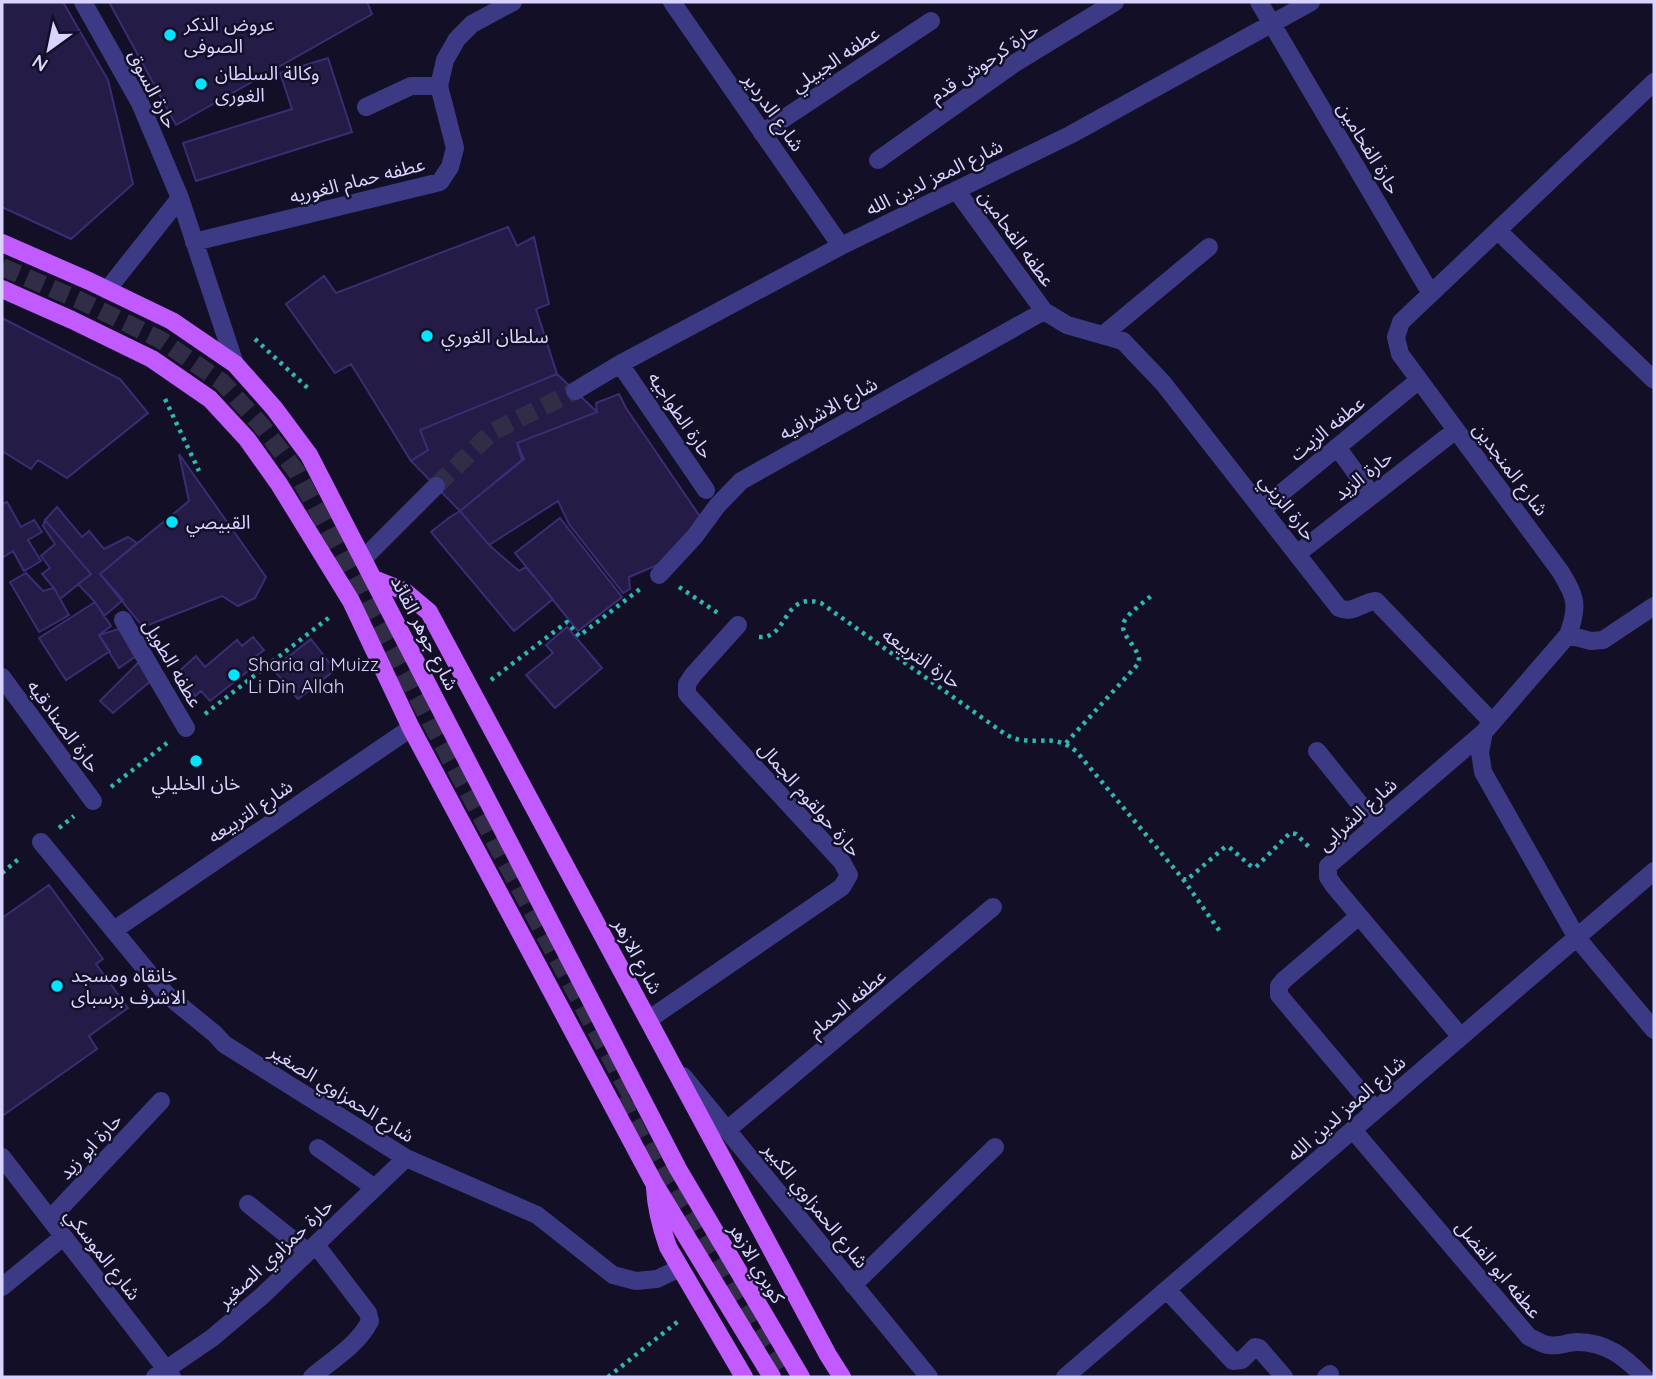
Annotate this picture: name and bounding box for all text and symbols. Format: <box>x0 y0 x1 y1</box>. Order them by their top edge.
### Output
place label: عروض الذكر الصوفى <box>183 12 275 58</box>
north arrow <box>14 14 84 84</box>
street label: حارة كرحوش قدم <box>925 17 1045 110</box>
street label: عطفه الجبيلي <box>786 21 886 100</box>
marker: عروض الذكر الصوفى <box>162 27 178 43</box>
street label: حارة السوق <box>123 46 183 132</box>
text: N <box>27 49 52 77</box>
place label: وكالة السلطان الغورى <box>215 61 320 107</box>
street label: شارع الدردير <box>736 67 810 157</box>
marker: وكالة السلطان الغورى <box>193 76 209 92</box>
street label: حارة الفحامين <box>1332 98 1406 198</box>
street label: شارع المعز لدين الله <box>862 133 1007 222</box>
street label: عطفه حمام الغوريه <box>287 152 428 211</box>
street label: عطفه الفحامين <box>974 185 1060 291</box>
place label: سلطان الغوري <box>441 324 549 351</box>
marker: سلطان الغوري <box>419 328 435 344</box>
street label: حارة الطواجيه <box>643 367 719 463</box>
street label: شارع الاشرافيه <box>774 371 882 447</box>
street label: عطفه الزيت <box>1285 390 1369 466</box>
street label: شارع المنجدين <box>1466 417 1554 522</box>
street label: حارة الزيد <box>1329 445 1397 505</box>
street label: حارة الزيني <box>1252 469 1322 547</box>
place label: القبيصي <box>186 510 251 537</box>
marker: القبيصي <box>164 514 180 530</box>
street label: شارع جوهر القائد <box>384 572 464 695</box>
street label: عطفه الطويل <box>138 614 208 712</box>
street label: حارة التربيعه <box>878 622 966 694</box>
place label: Sharia al Muizz Li Din Allah <box>248 652 379 698</box>
marker: Sharia al Muizz Li Din Allah <box>226 667 242 683</box>
street label: حارة الصنادقيه <box>22 675 106 777</box>
street label: حارة حولقوم الجمال <box>751 736 867 864</box>
marker: خان الخليلي <box>188 753 204 769</box>
place label: خان الخليلي <box>152 771 240 798</box>
street label: شارع الشرابى <box>1312 772 1403 857</box>
street label: شارع التربيعه <box>203 774 298 850</box>
street label: شارع الازهر <box>606 913 668 999</box>
place label: خانقاه ومسجد الاشرف برسباى <box>71 963 186 1009</box>
street label: عطفه الحمام <box>803 964 893 1045</box>
marker: خانقاه ومسجد الاشرف برسباى <box>49 978 65 994</box>
street label: شارع الحمزاوي الصغير <box>262 1038 419 1150</box>
street label: شارع المعز لدين الله <box>1282 1050 1412 1168</box>
street label: حارة ابو زيد <box>53 1108 127 1184</box>
street label: شارع الحمزاوي الكبير <box>755 1137 874 1275</box>
street label: حارة حمزاوي الصغير <box>211 1193 340 1316</box>
street label: شارع الموسكي <box>57 1203 146 1307</box>
street label: عطفه ابو الفضل <box>1451 1215 1547 1323</box>
street label: كوبري الازهر <box>720 1218 791 1310</box>

